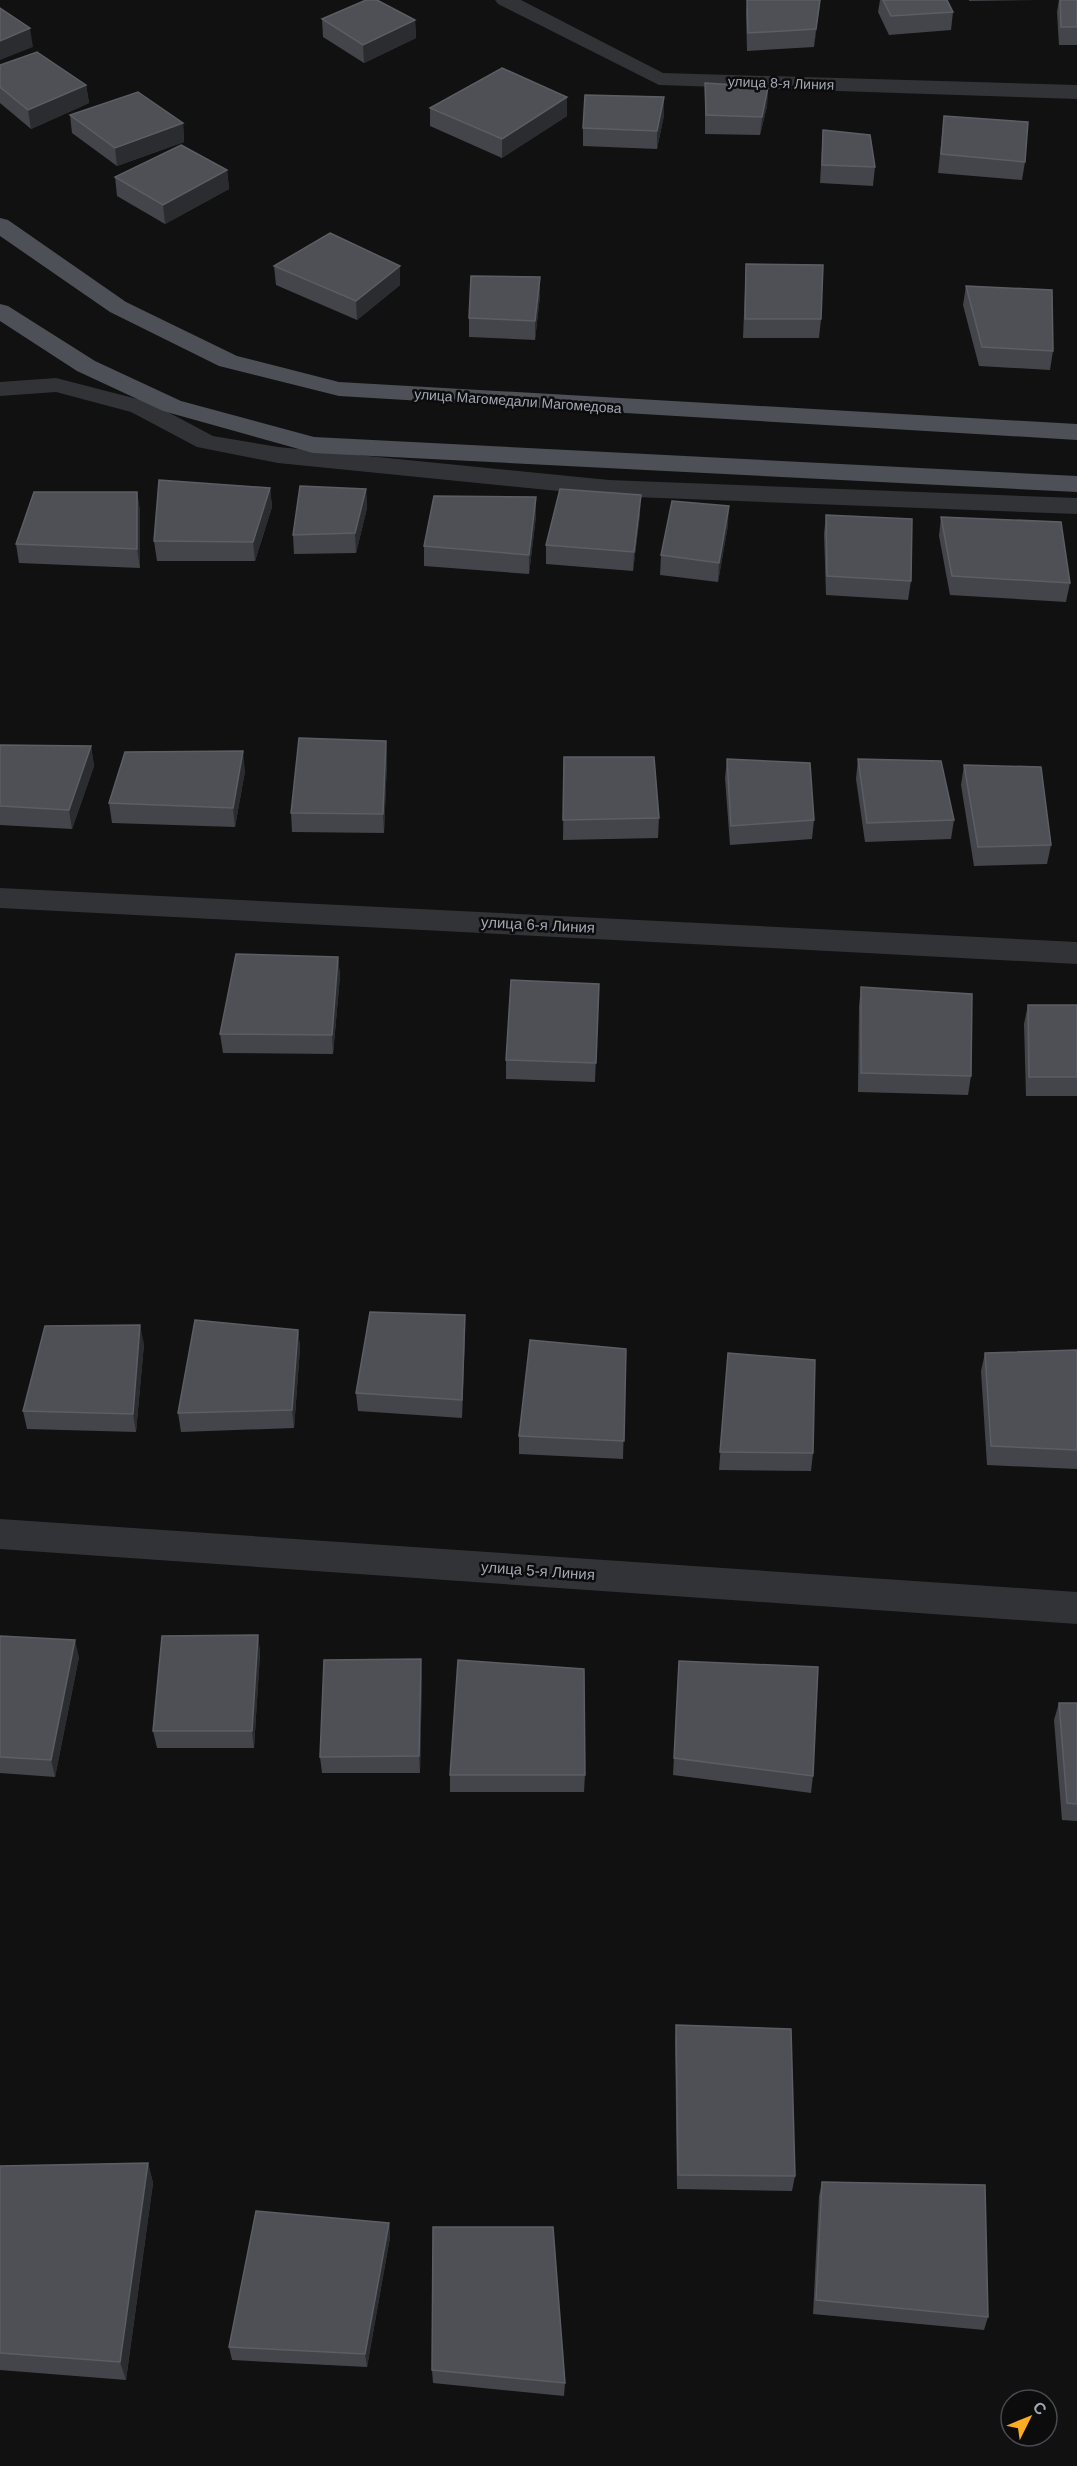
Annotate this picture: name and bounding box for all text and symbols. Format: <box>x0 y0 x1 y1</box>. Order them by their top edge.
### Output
street label: улица 8-я Линия <box>728 73 834 93</box>
street label: улица Магомедали Магомедова <box>414 386 622 416</box>
street label: улица 6-я Линия <box>481 913 595 936</box>
street label: улица 5-я Линия <box>481 1558 596 1583</box>
north arrow <box>999 2388 1059 2448</box>
text: С <box>1029 2398 1050 2418</box>

